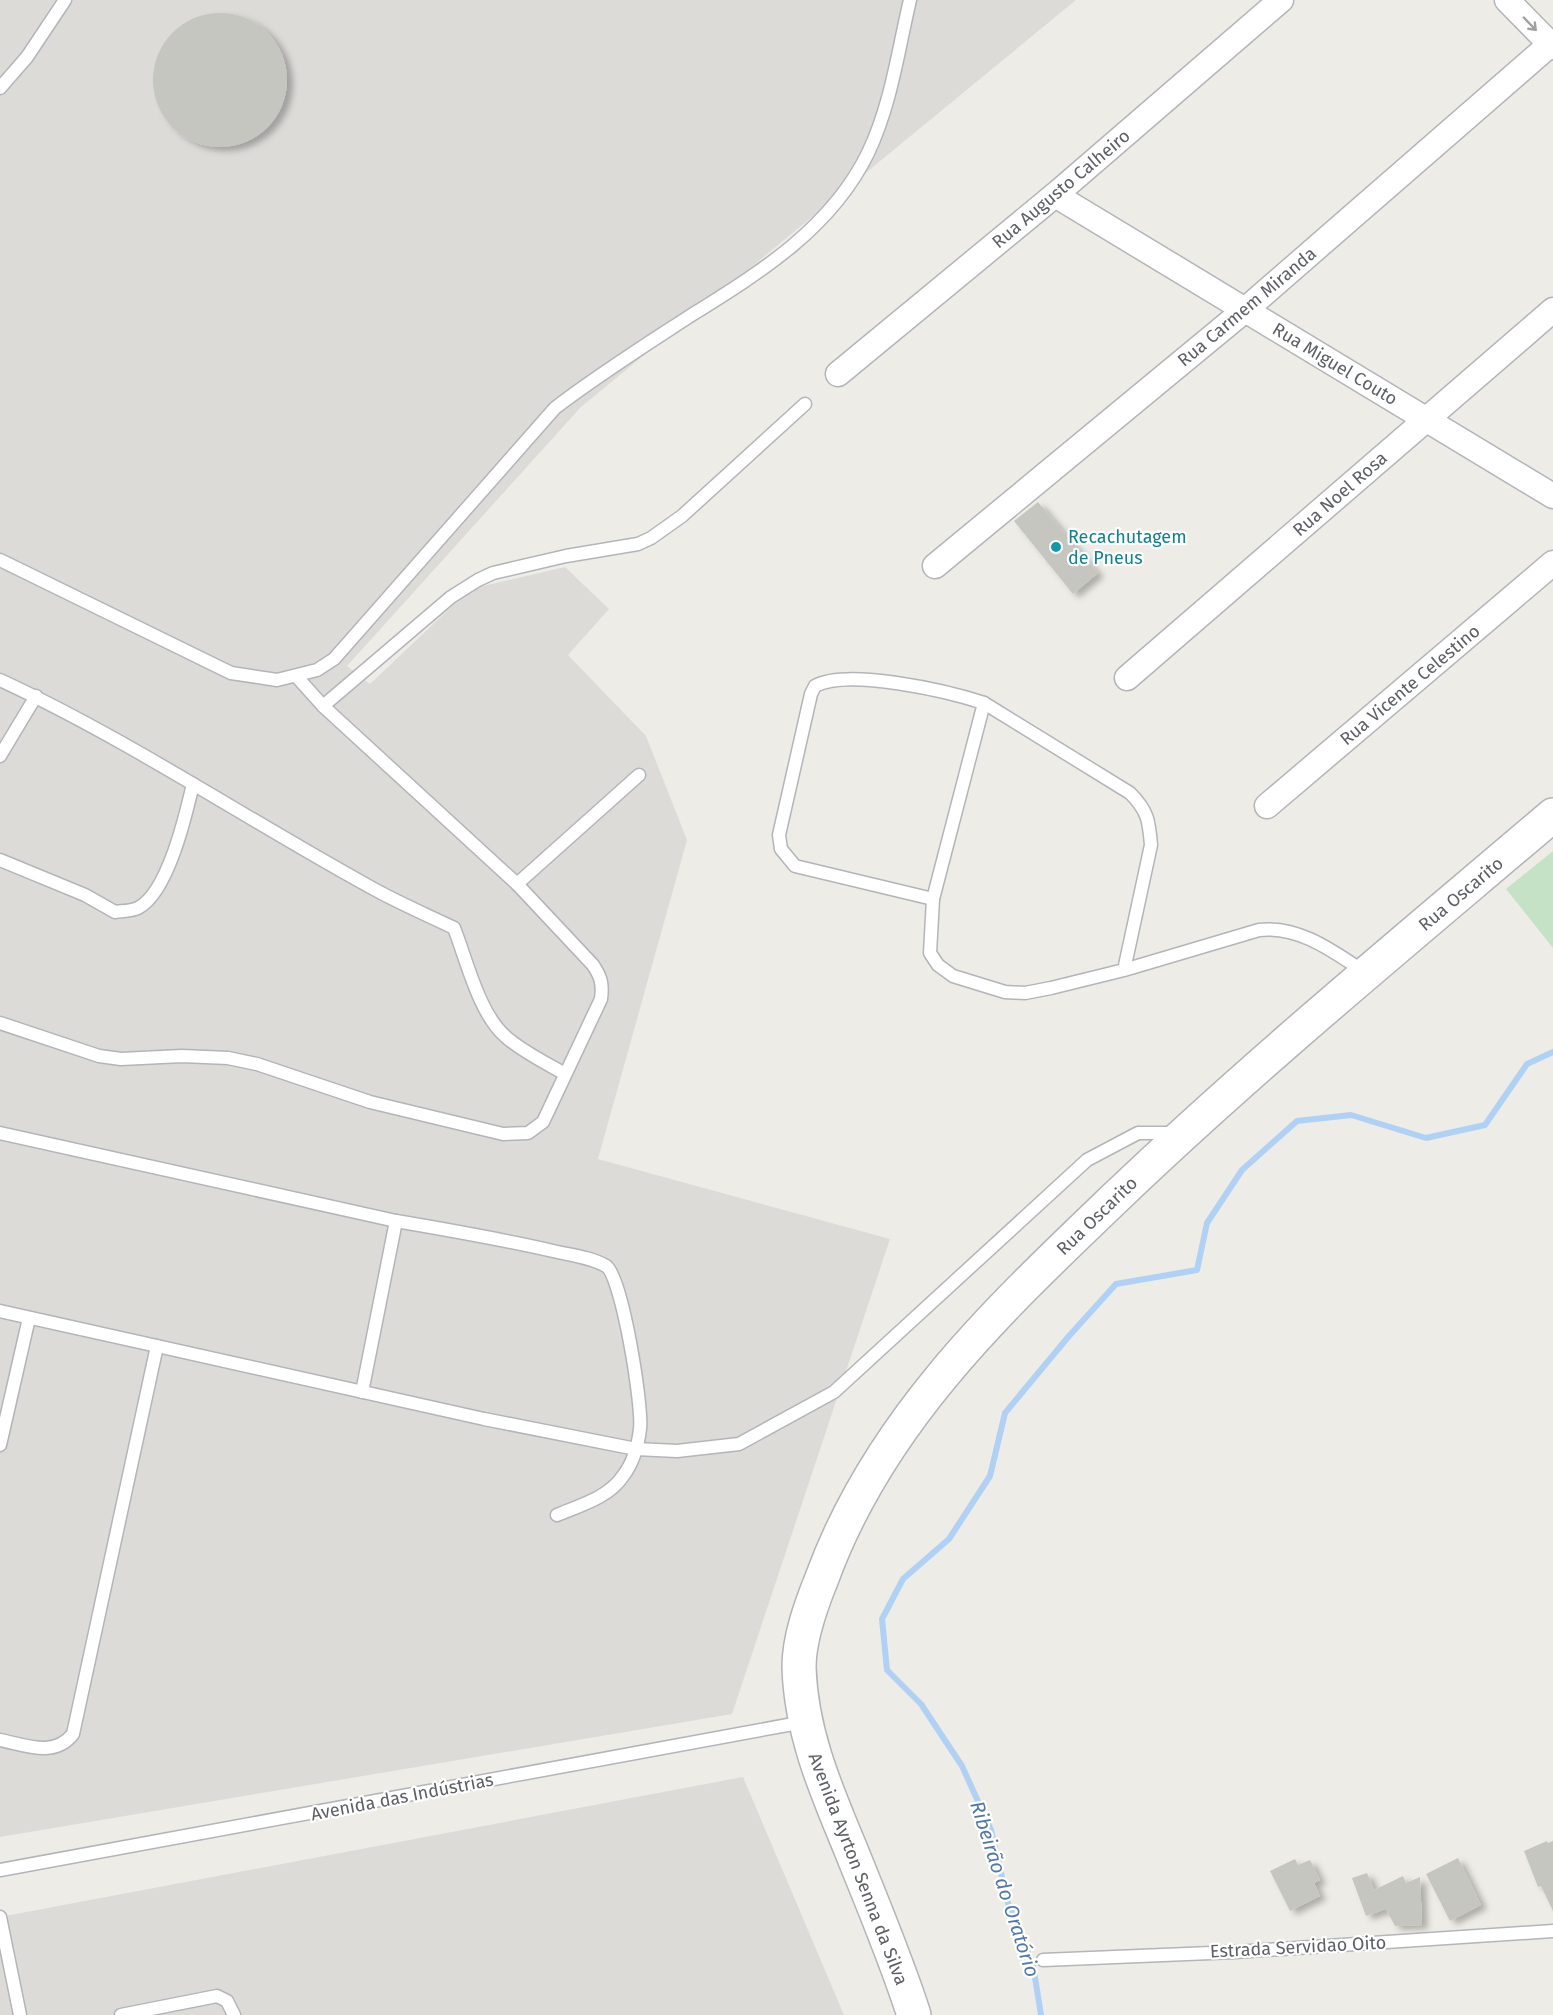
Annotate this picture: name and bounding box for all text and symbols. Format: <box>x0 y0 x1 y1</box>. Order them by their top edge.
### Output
one-way arrow <box>1523 16 1537 31</box>
street label: Rua Augusto Calheiro <box>987 125 1135 253</box>
street label: Rua Carmem Miranda <box>1173 243 1321 371</box>
street label: Rua Miguel Couto <box>1268 318 1402 410</box>
street label: Rua Noel Rosa <box>1288 447 1392 541</box>
place label: Recachutagem de Pneus <box>1068 526 1187 569</box>
marker: Recachutagem de Pneus <box>1049 540 1063 554</box>
street label: Rua Vicente Celestino <box>1336 620 1484 750</box>
street label: Rua Oscarito <box>1414 852 1508 936</box>
street label: Rua Oscarito <box>1052 1172 1142 1260</box>
street label: Avenida Ayrton Senna da Silva <box>803 1750 913 1988</box>
street label: Avenida das Indústrias <box>309 1769 495 1825</box>
water label: Ribeirão do Oratório <box>965 1798 1045 1980</box>
street label: Estrada Servidao Oito <box>1209 1931 1387 1963</box>

